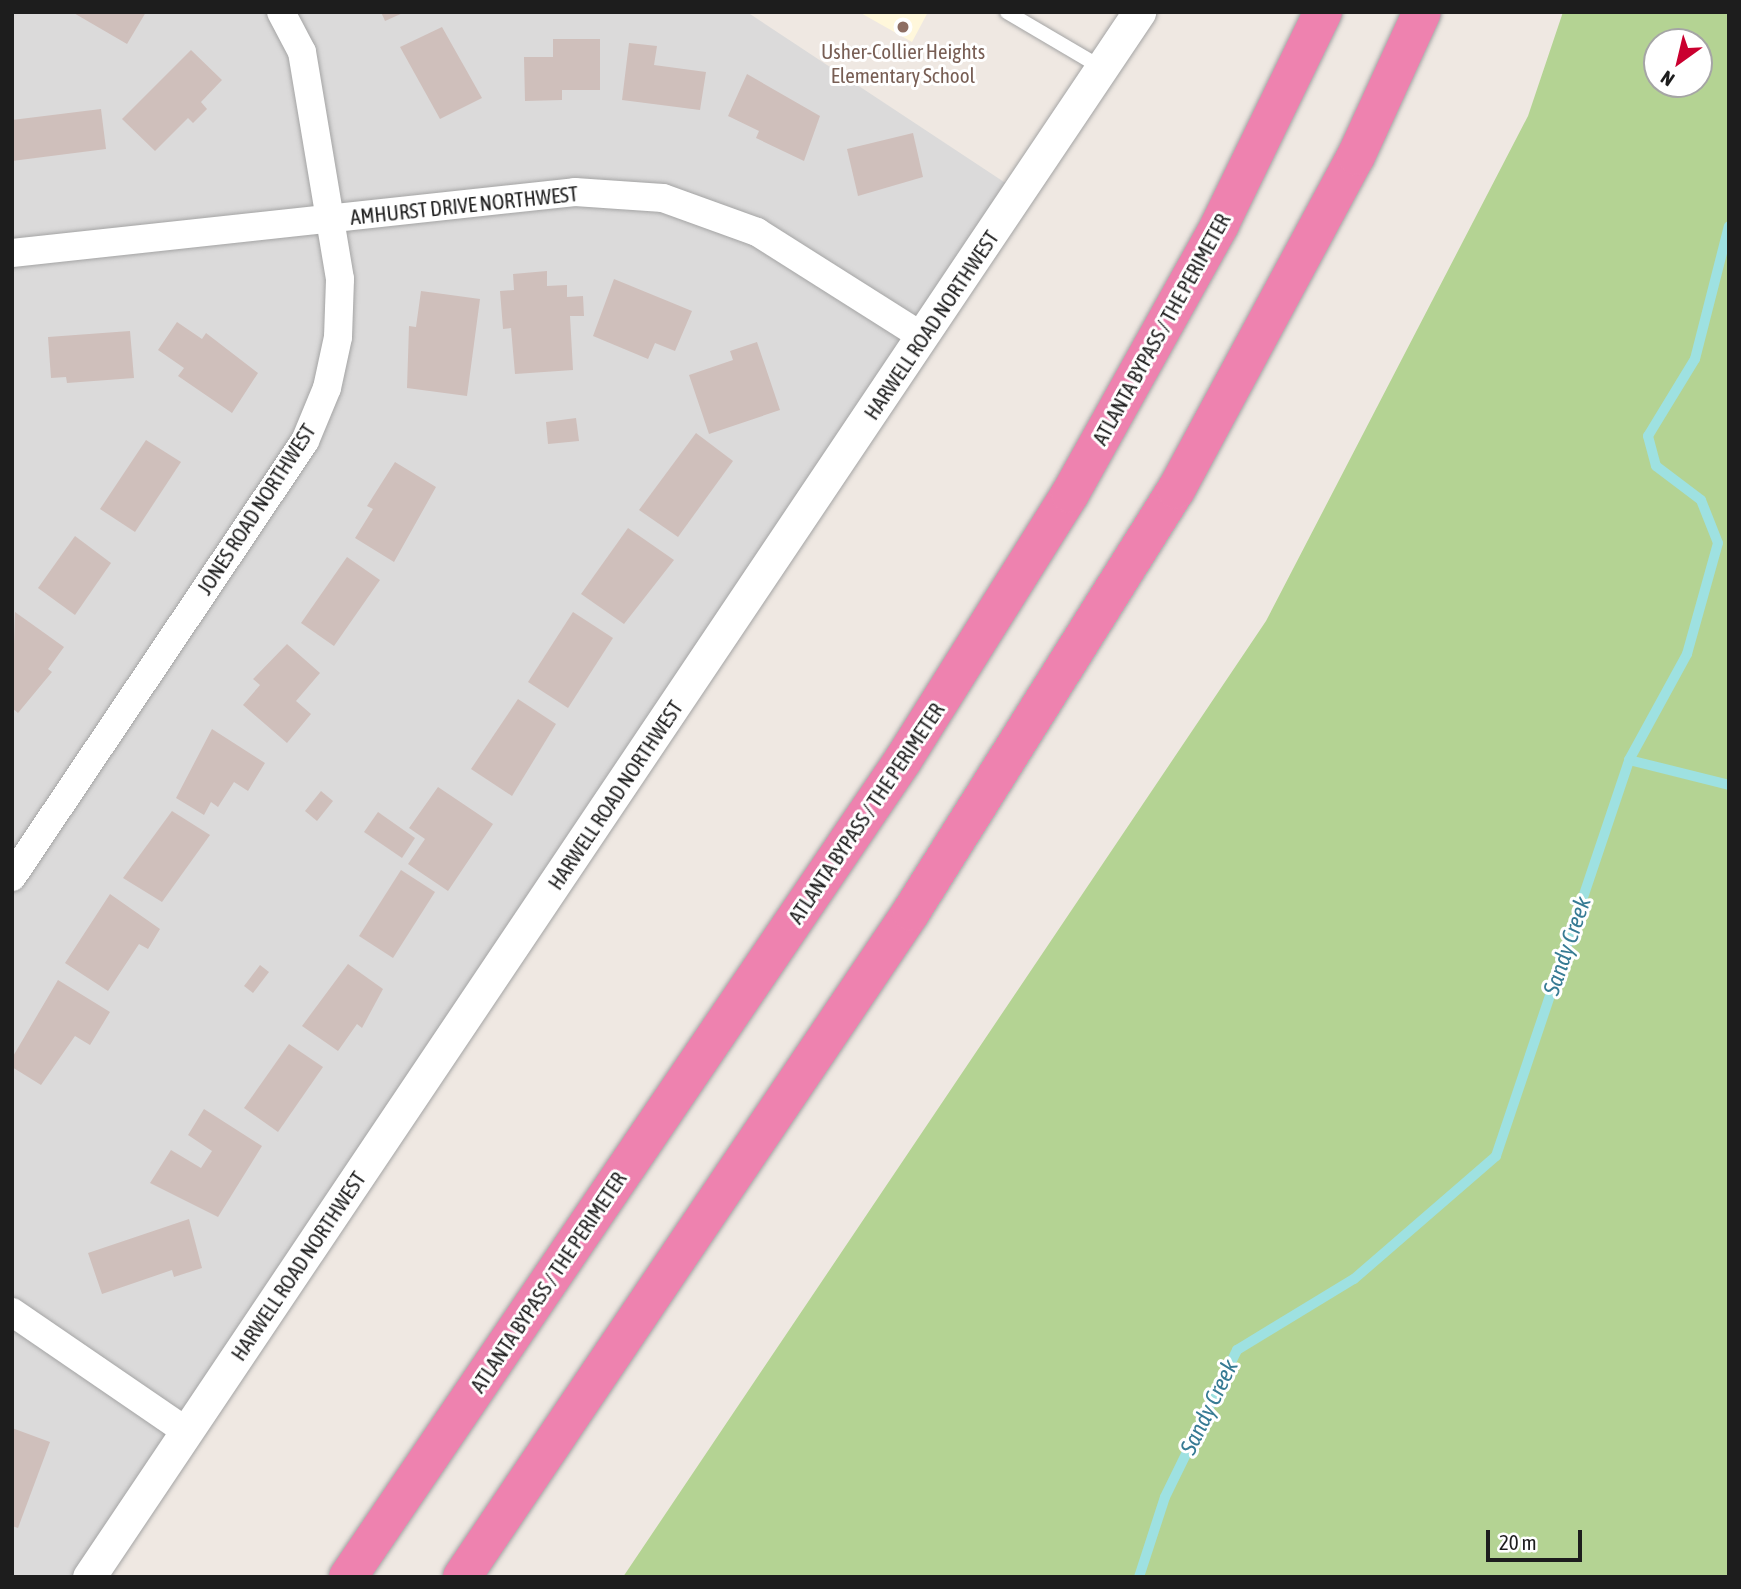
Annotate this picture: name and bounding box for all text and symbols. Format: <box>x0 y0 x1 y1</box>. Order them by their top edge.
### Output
marker: Usher-Collier Heights Elementary School <box>895 19 911 35</box>
north arrow <box>1643 28 1713 98</box>
place label: Usher-Collier Heights Elementary School <box>821 38 985 88</box>
text: N <box>1657 66 1678 91</box>
street label: AMHURST DRIVE NORTHWEST <box>349 181 579 229</box>
street label: ATLANTA BYPASS / THE PERIMETER <box>1087 209 1235 449</box>
street label: HARWELL ROAD NORTHWEST <box>858 226 1004 424</box>
street label: JONES ROAD NORTHWEST <box>191 419 321 599</box>
street label: HARWELL ROAD NORTHWEST <box>542 696 688 894</box>
street label: ATLANTA BYPASS / THE PERIMETER <box>783 698 949 928</box>
water label: Sandy Creek <box>1537 893 1597 999</box>
street label: HARWELL ROAD NORTHWEST <box>225 1167 371 1365</box>
street label: ATLANTA BYPASS / THE PERIMETER <box>465 1167 631 1397</box>
water label: Sandy Creek <box>1174 1355 1244 1459</box>
scale bar <box>1489 1516 1585 1560</box>
text: 20 m <box>1499 1530 1537 1554</box>

